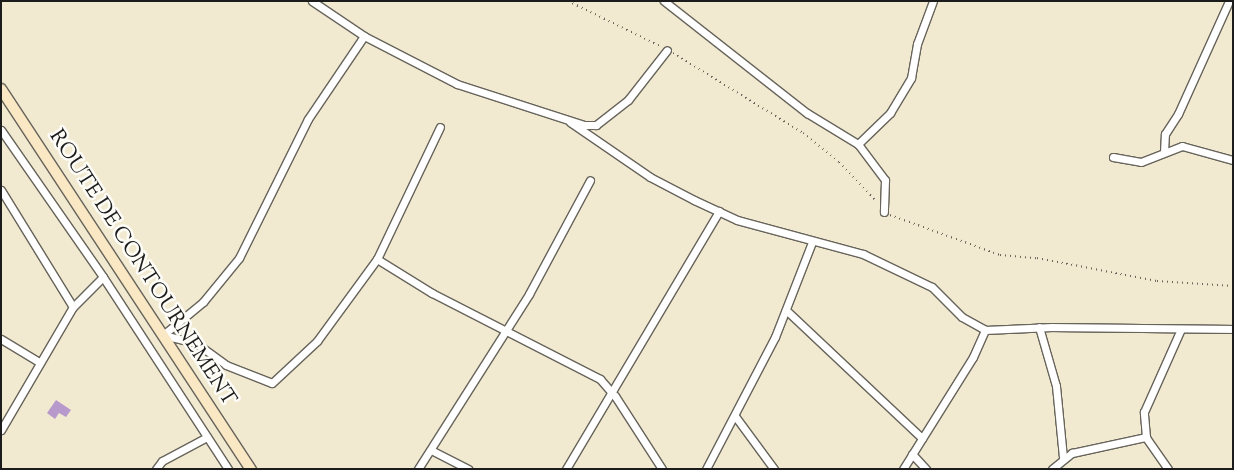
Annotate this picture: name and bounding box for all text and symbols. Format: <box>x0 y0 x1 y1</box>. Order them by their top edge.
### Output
street label: ROUTE DE CONTOURNEMENT <box>43 125 241 411</box>

